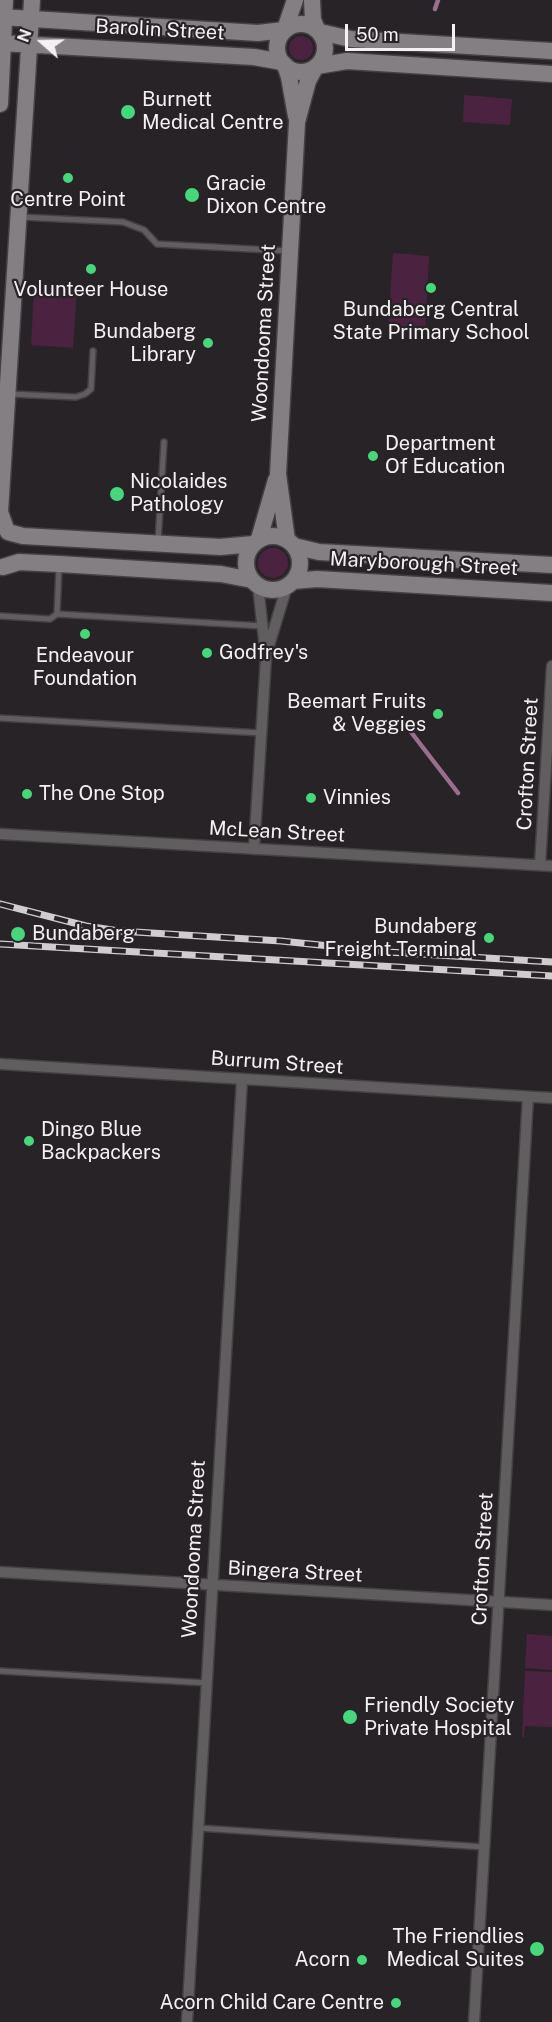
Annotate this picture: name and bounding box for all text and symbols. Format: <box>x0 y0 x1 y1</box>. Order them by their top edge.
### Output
north arrow <box>12 12 72 72</box>
scale bar <box>348 12 458 50</box>
street label: Barolin Street <box>95 15 225 45</box>
text: 50 m <box>356 24 399 45</box>
text: N <box>14 27 36 45</box>
place label: Burnett Medical Centre <box>142 88 284 135</box>
marker: Burnett Medical Centre <box>119 103 137 121</box>
marker: Centre Point <box>61 171 75 185</box>
place label: Gracie Dixon Centre <box>206 172 326 219</box>
marker: Gracie Dixon Centre <box>183 186 201 204</box>
place label: Centre Point <box>10 188 126 212</box>
street label: Woondooma Street <box>247 243 281 423</box>
marker: Volunteer House <box>84 262 98 276</box>
place label: Volunteer House <box>14 278 168 302</box>
marker: Bundaberg Central State Primary School <box>424 281 438 295</box>
place label: Bundaberg Central State Primary School <box>333 298 529 345</box>
place label: Bundaberg Library <box>93 320 196 367</box>
marker: Bundaberg Library <box>201 336 215 350</box>
place label: Department Of Education <box>385 432 505 479</box>
marker: Department Of Education <box>366 449 380 463</box>
place label: Nicolaides Pathology <box>130 470 227 517</box>
marker: Nicolaides Pathology <box>108 485 126 503</box>
street label: Maryborough Street <box>329 547 519 581</box>
marker: Endeavour Foundation <box>78 627 92 641</box>
place label: Godfrey's <box>219 641 308 665</box>
place label: Endeavour Foundation <box>33 644 137 691</box>
marker: Godfrey's <box>200 646 214 660</box>
place label: Beemart Fruits & Veggies <box>287 690 426 737</box>
street label: Crofton Street <box>513 697 543 831</box>
marker: Beemart Fruits & Veggies <box>431 707 445 721</box>
place label: The One Stop <box>39 782 165 806</box>
place label: Vinnies <box>323 786 391 810</box>
marker: The One Stop <box>20 787 34 801</box>
marker: Vinnies <box>304 791 318 805</box>
street label: McLean Street <box>208 816 346 848</box>
place label: Bundaberg Freight Terminal <box>324 915 477 962</box>
place label: Bundaberg <box>32 922 135 946</box>
marker: Bundaberg <box>9 925 27 943</box>
marker: Bundaberg Freight Terminal <box>482 931 496 945</box>
street label: Burrum Street <box>210 1046 344 1080</box>
place label: Dingo Blue Backpackers <box>41 1118 161 1165</box>
marker: Dingo Blue Backpackers <box>22 1134 36 1148</box>
street label: Woondooma Street <box>177 1459 211 1639</box>
street label: Crofton Street <box>468 1492 498 1626</box>
street label: Bingera Street <box>227 1556 363 1588</box>
place label: Friendly Society Private Hospital <box>364 1694 515 1741</box>
marker: Friendly Society Private Hospital <box>341 1708 359 1726</box>
place label: The Friendlies Medical Suites <box>386 1925 524 1972</box>
marker: The Friendlies Medical Suites <box>528 1940 546 1958</box>
place label: Acorn <box>295 1948 350 1972</box>
marker: Acorn <box>355 1953 369 1967</box>
place label: Acorn Child Care Centre <box>160 1991 384 2015</box>
marker: Acorn Child Care Centre <box>389 1996 403 2010</box>

